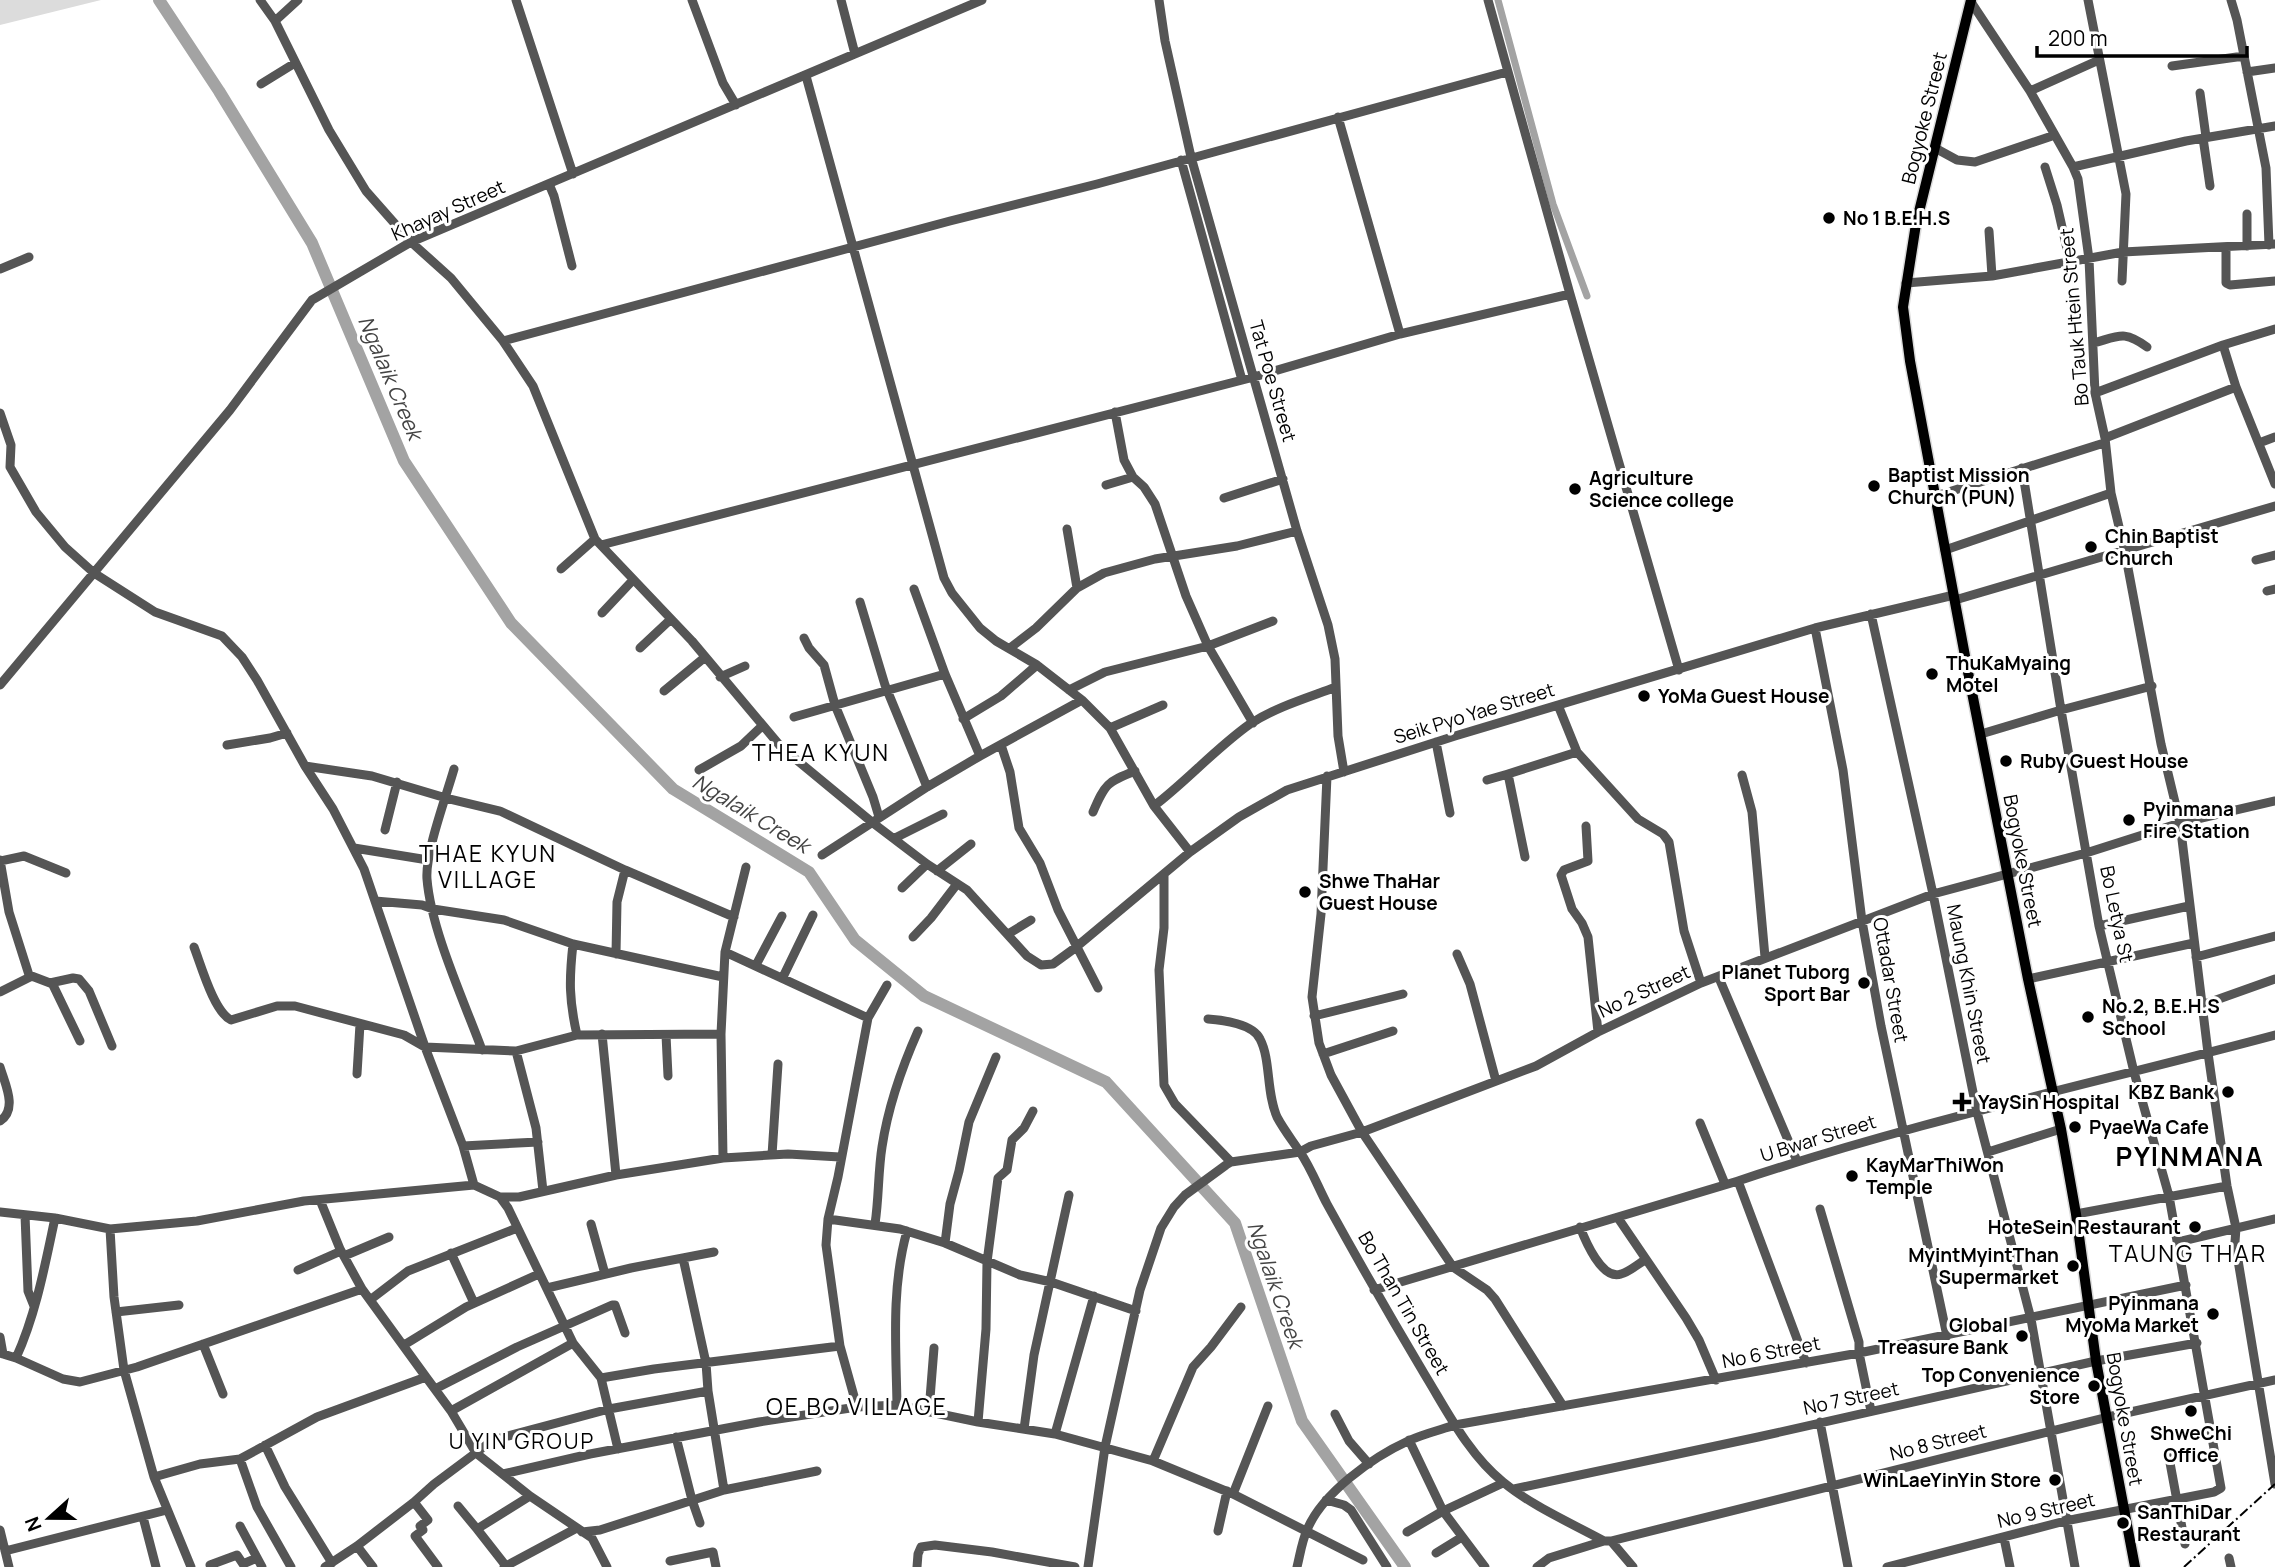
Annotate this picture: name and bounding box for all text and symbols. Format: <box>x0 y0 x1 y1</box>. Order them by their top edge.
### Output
scale bar <box>2037 14 2247 58</box>
text: 200 m <box>2048 24 2108 52</box>
street label: Bogyoke Street <box>1895 49 1953 187</box>
street label: Khayay Street <box>387 173 509 247</box>
place label: No 1 B.E.H.S <box>1843 205 1950 231</box>
marker: No 1 B.E.H.S <box>1821 210 1837 226</box>
street label: Bo Tauk Htein Street <box>2053 227 2095 407</box>
water label: Ngalaik Creek <box>352 311 431 446</box>
street label: Tat Poe Street <box>1243 317 1303 445</box>
place label: Baptist Mission Church (PUN) <box>1888 462 2030 510</box>
place label: Agriculture Science college <box>1589 465 1734 513</box>
marker: Baptist Mission Church (PUN) <box>1866 478 1882 494</box>
marker: Agriculture Science college <box>1567 481 1583 497</box>
place label: Chin Baptist Church <box>2105 523 2219 571</box>
marker: Chin Baptist Church <box>2083 539 2099 555</box>
place label: ThuKaMyaing Motel <box>1946 650 2071 698</box>
marker: ThuKaMyaing Motel <box>1924 666 1940 682</box>
street label: Seik Pyo Yae Street <box>1390 676 1558 750</box>
place label: YoMa Guest House <box>1658 683 1829 709</box>
marker: YoMa Guest House <box>1636 688 1652 704</box>
district label: THEA KYUN <box>752 736 890 768</box>
place label: Ruby Guest House <box>2020 748 2188 774</box>
marker: Ruby Guest House <box>1998 753 2014 769</box>
water label: Ngalaik Creek <box>688 767 817 860</box>
street label: Bogyoke Street <box>1997 792 2049 930</box>
place label: Pyinmana Fire Station <box>2143 796 2250 844</box>
marker: Pyinmana Fire Station <box>2121 812 2137 828</box>
district label: THAE KYUN VILLAGE <box>419 837 557 895</box>
street label: Bo Letya St <box>2094 863 2140 965</box>
place label: Shwe ThaHar Guest House <box>1319 868 1440 916</box>
marker: Shwe ThaHar Guest House <box>1297 884 1313 900</box>
street label: Maung Khin Street <box>1941 902 1997 1066</box>
street label: Ottadar Street <box>1867 915 1915 1045</box>
street label: No 2 Street <box>1594 958 1694 1024</box>
place label: Planet Tuborg Sport Bar <box>1722 959 1850 1007</box>
marker: Planet Tuborg Sport Bar <box>1856 975 1872 991</box>
place label: No.2, B.E.H.S School <box>2102 993 2220 1041</box>
marker: No.2, B.E.H.S School <box>2080 1009 2096 1025</box>
place label: KBZ Bank <box>2128 1079 2215 1105</box>
marker: KBZ Bank <box>2220 1084 2236 1100</box>
place label: YaySin Hospital <box>1978 1089 2120 1115</box>
marker: YaySin Hospital <box>1952 1092 1972 1112</box>
street label: U Bwar Street <box>1757 1108 1879 1168</box>
place label: PyaeWa Cafe <box>2089 1114 2209 1140</box>
marker: PyaeWa Cafe <box>2067 1119 2083 1135</box>
district label: PYINMANA <box>2115 1138 2265 1174</box>
place label: KayMarThiWon Temple <box>1866 1152 2004 1200</box>
marker: KayMarThiWon Temple <box>1844 1168 1860 1184</box>
place label: HoteSein Restaurant <box>1988 1214 2181 1240</box>
water label: Ngalaik Creek <box>1241 1218 1311 1354</box>
marker: HoteSein Restaurant <box>2187 1219 2203 1235</box>
street label: Bo Than Tin Street <box>1352 1227 1456 1379</box>
district label: TAUNG THAR <box>2109 1237 2267 1269</box>
place label: MyintMyintThan Supermarket <box>1908 1242 2059 1290</box>
marker: MyintMyintThan Supermarket <box>2065 1258 2081 1274</box>
place label: Pyinmana MyoMa Market <box>2065 1290 2199 1338</box>
marker: Pyinmana MyoMa Market <box>2205 1306 2221 1322</box>
place label: Global Treasure Bank <box>1878 1312 2009 1360</box>
marker: Global Treasure Bank <box>2014 1328 2030 1344</box>
street label: No 6 Street <box>1720 1330 1822 1374</box>
street label: Bogyoke Street <box>2100 1350 2150 1488</box>
place label: Top Convenience Store <box>1922 1362 2080 1410</box>
street label: No 7 Street <box>1801 1375 1901 1421</box>
marker: Top Convenience Store <box>2086 1378 2102 1394</box>
district label: OE BO VILLAGE <box>766 1390 948 1422</box>
marker: ShweChi Office <box>2183 1403 2199 1419</box>
street label: No 8 Street <box>1887 1417 1989 1467</box>
place label: ShweChi Office <box>2150 1420 2232 1468</box>
district label: U YIN GROUP <box>449 1427 595 1455</box>
place label: WinLaeYinYin Store <box>1863 1467 2041 1493</box>
marker: WinLaeYinYin Store <box>2047 1472 2063 1488</box>
north arrow <box>14 1483 84 1553</box>
street label: No 9 Street <box>1995 1486 2097 1534</box>
place label: SanThiDar Restaurant <box>2137 1499 2241 1547</box>
text: N <box>19 1513 48 1535</box>
marker: SanThiDar Restaurant <box>2115 1515 2131 1531</box>

